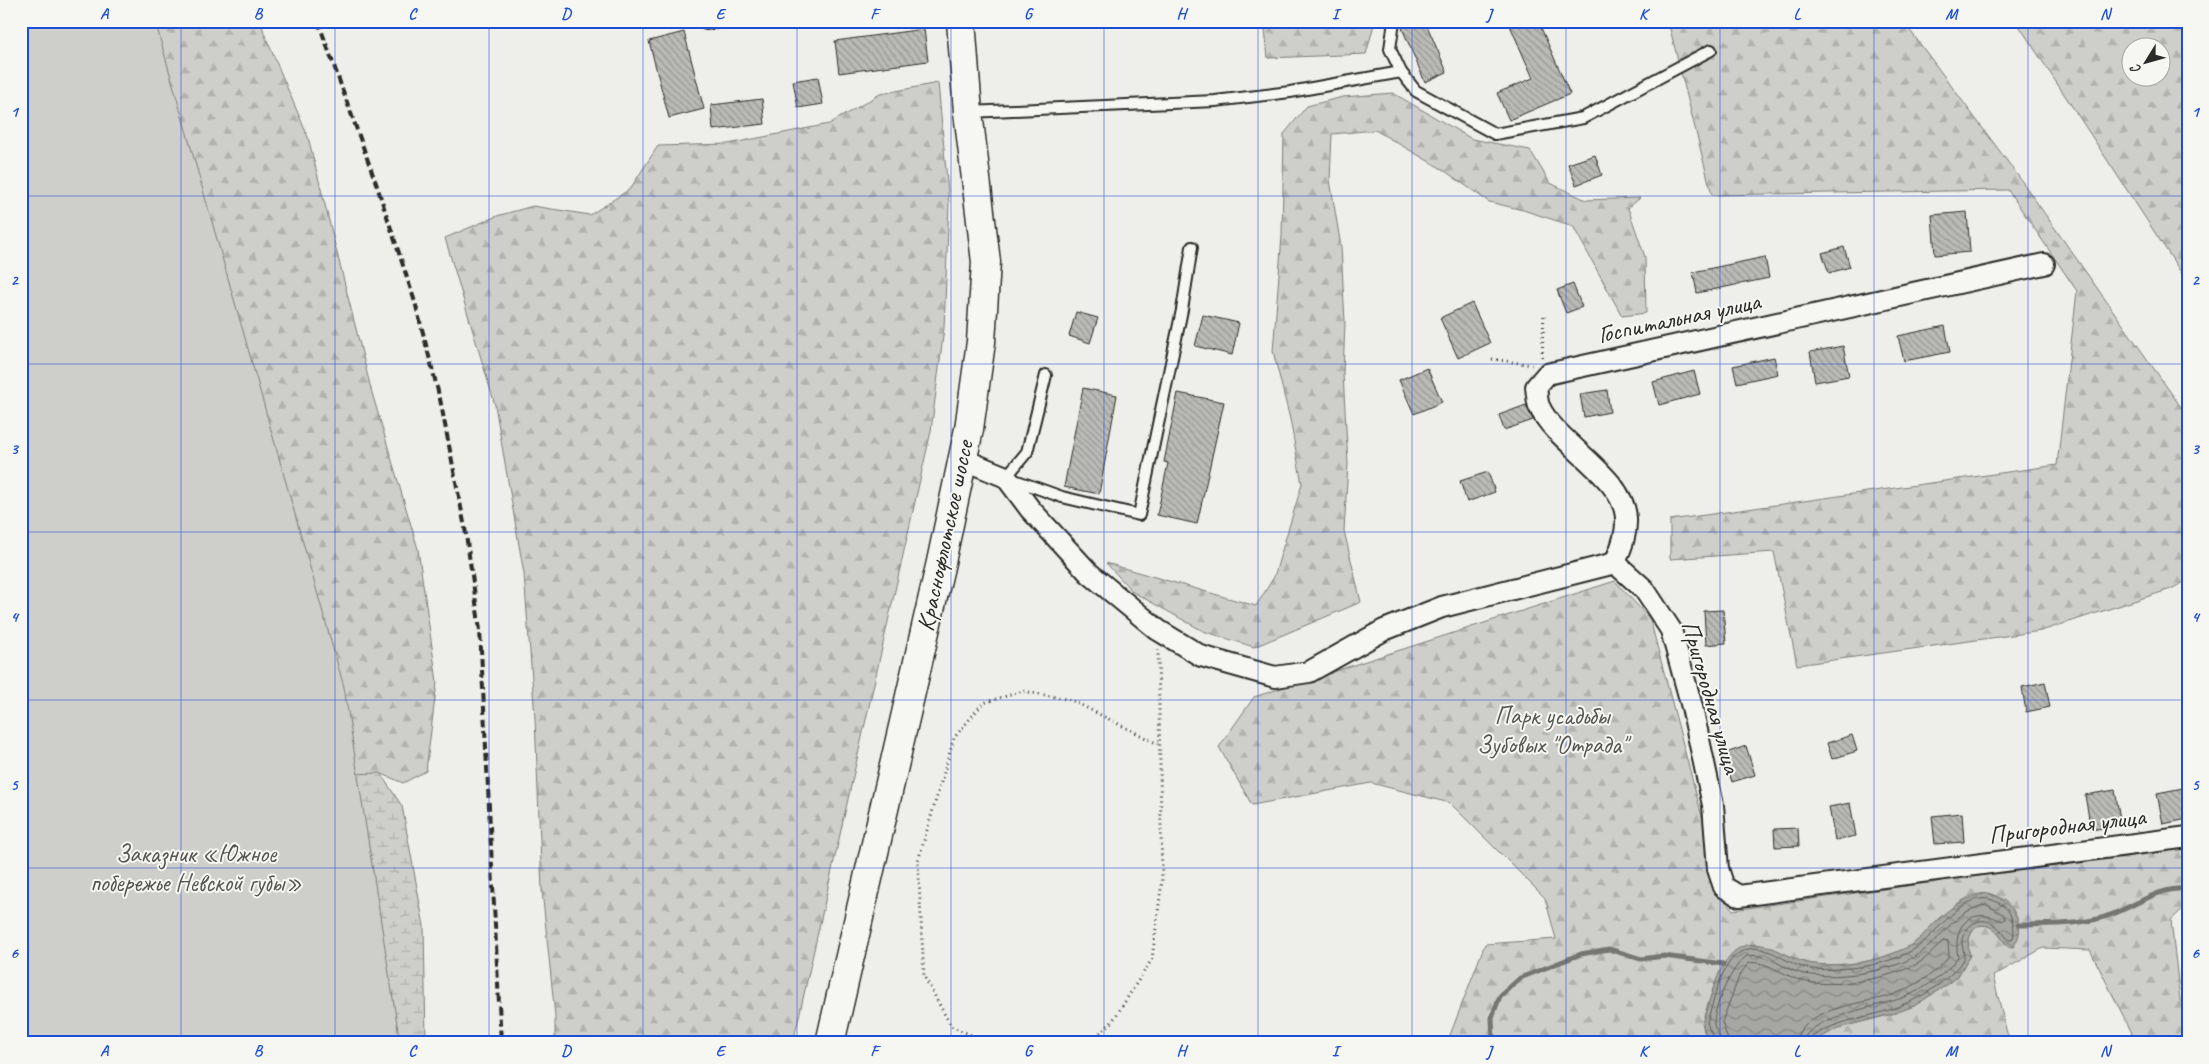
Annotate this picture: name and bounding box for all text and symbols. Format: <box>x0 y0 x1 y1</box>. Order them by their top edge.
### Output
text: A <box>100 4 110 24</box>
text: B <box>254 4 264 24</box>
text: C <box>408 4 418 24</box>
text: D <box>561 4 572 24</box>
text: E <box>716 4 727 24</box>
text: F <box>870 4 881 24</box>
text: G <box>1024 4 1034 24</box>
text: H <box>1176 4 1188 24</box>
text: I <box>1332 4 1342 24</box>
text: J <box>1485 4 1494 24</box>
text: K <box>1639 4 1651 24</box>
text: L <box>1794 4 1802 24</box>
text: M <box>1945 4 1959 24</box>
text: N <box>2100 4 2113 24</box>
north arrow <box>2122 38 2172 88</box>
text: С <box>2126 60 2145 77</box>
text: 1 <box>10 102 19 122</box>
text: 1 <box>2191 102 2200 122</box>
text: 2 <box>10 270 19 290</box>
text: 2 <box>2191 270 2200 290</box>
street label: Госпитальная улица <box>1595 285 1765 351</box>
street label: Краснофлотское шоссе <box>909 436 981 634</box>
text: 3 <box>10 439 19 459</box>
text: 3 <box>2191 439 2200 459</box>
text: 4 <box>10 607 19 627</box>
text: 4 <box>2191 607 2200 627</box>
street label: Пригородная улица <box>1674 617 1749 779</box>
park label: Парк усадьбы Зубовых "Отрада" <box>1477 700 1632 761</box>
text: 5 <box>11 775 20 795</box>
text: 5 <box>2192 775 2201 795</box>
street label: Пригородная улица <box>1987 800 2149 851</box>
park label: Заказник «Южное побережье Невской губы» <box>90 838 302 899</box>
text: 6 <box>10 943 19 963</box>
text: 6 <box>2191 943 2200 963</box>
text: A <box>100 1041 110 1061</box>
text: B <box>254 1041 264 1061</box>
text: C <box>408 1041 418 1061</box>
text: D <box>561 1041 572 1061</box>
text: E <box>716 1041 727 1061</box>
text: F <box>870 1041 881 1061</box>
text: G <box>1024 1041 1034 1061</box>
text: H <box>1176 1041 1188 1061</box>
text: I <box>1332 1041 1342 1061</box>
text: J <box>1485 1041 1494 1061</box>
text: K <box>1639 1041 1651 1061</box>
text: L <box>1794 1041 1802 1061</box>
text: M <box>1945 1041 1959 1061</box>
text: N <box>2100 1041 2113 1061</box>

